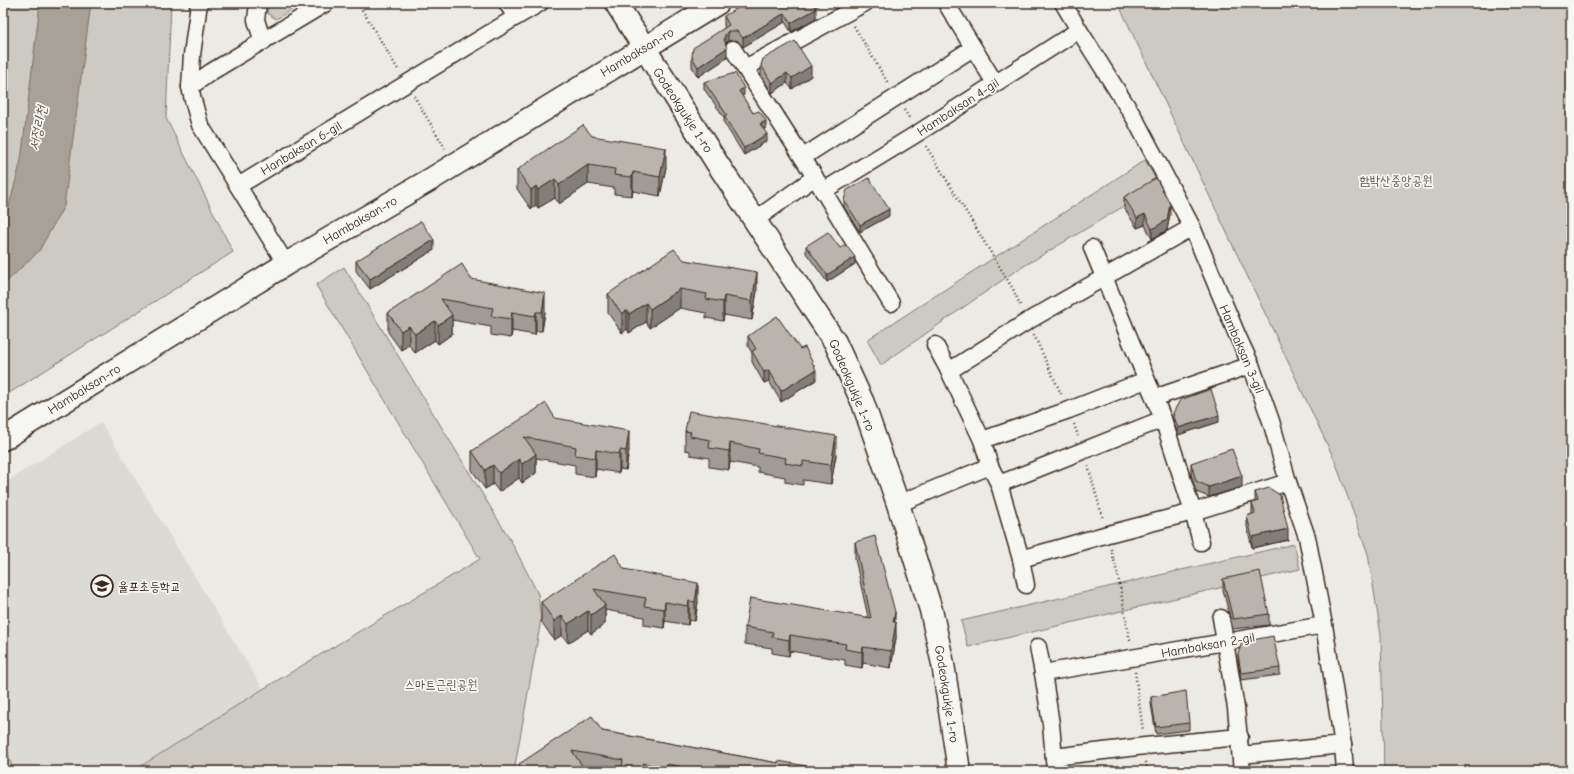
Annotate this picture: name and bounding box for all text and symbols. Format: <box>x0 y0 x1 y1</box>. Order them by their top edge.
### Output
street label: Hambaksan-ro <box>598 24 677 80</box>
street label: Godeokgukje 1-ro <box>650 65 716 155</box>
street label: Hambaksan 4-gil <box>914 75 1002 139</box>
water label: 서정리천 <box>25 103 51 152</box>
street label: Hanbaksan 6-gil <box>258 118 344 178</box>
park label: 함박산중앙공원 <box>1359 173 1433 188</box>
street label: Hambaksan-ro <box>320 193 400 247</box>
street label: Hambaksan 3-gil <box>1217 302 1267 396</box>
street label: Godeokgukje 1-ro <box>826 337 878 433</box>
street label: Hambaksan-ro <box>45 361 123 417</box>
school or university icon: 율포초등학교 <box>89 573 115 599</box>
place label: 율포초등학교 <box>118 579 181 594</box>
street label: Hambaksan 2-gil <box>1160 629 1256 661</box>
street label: Godeokgukje 1-ro <box>932 644 962 744</box>
park label: 스마트근린공원 <box>404 677 478 692</box>

